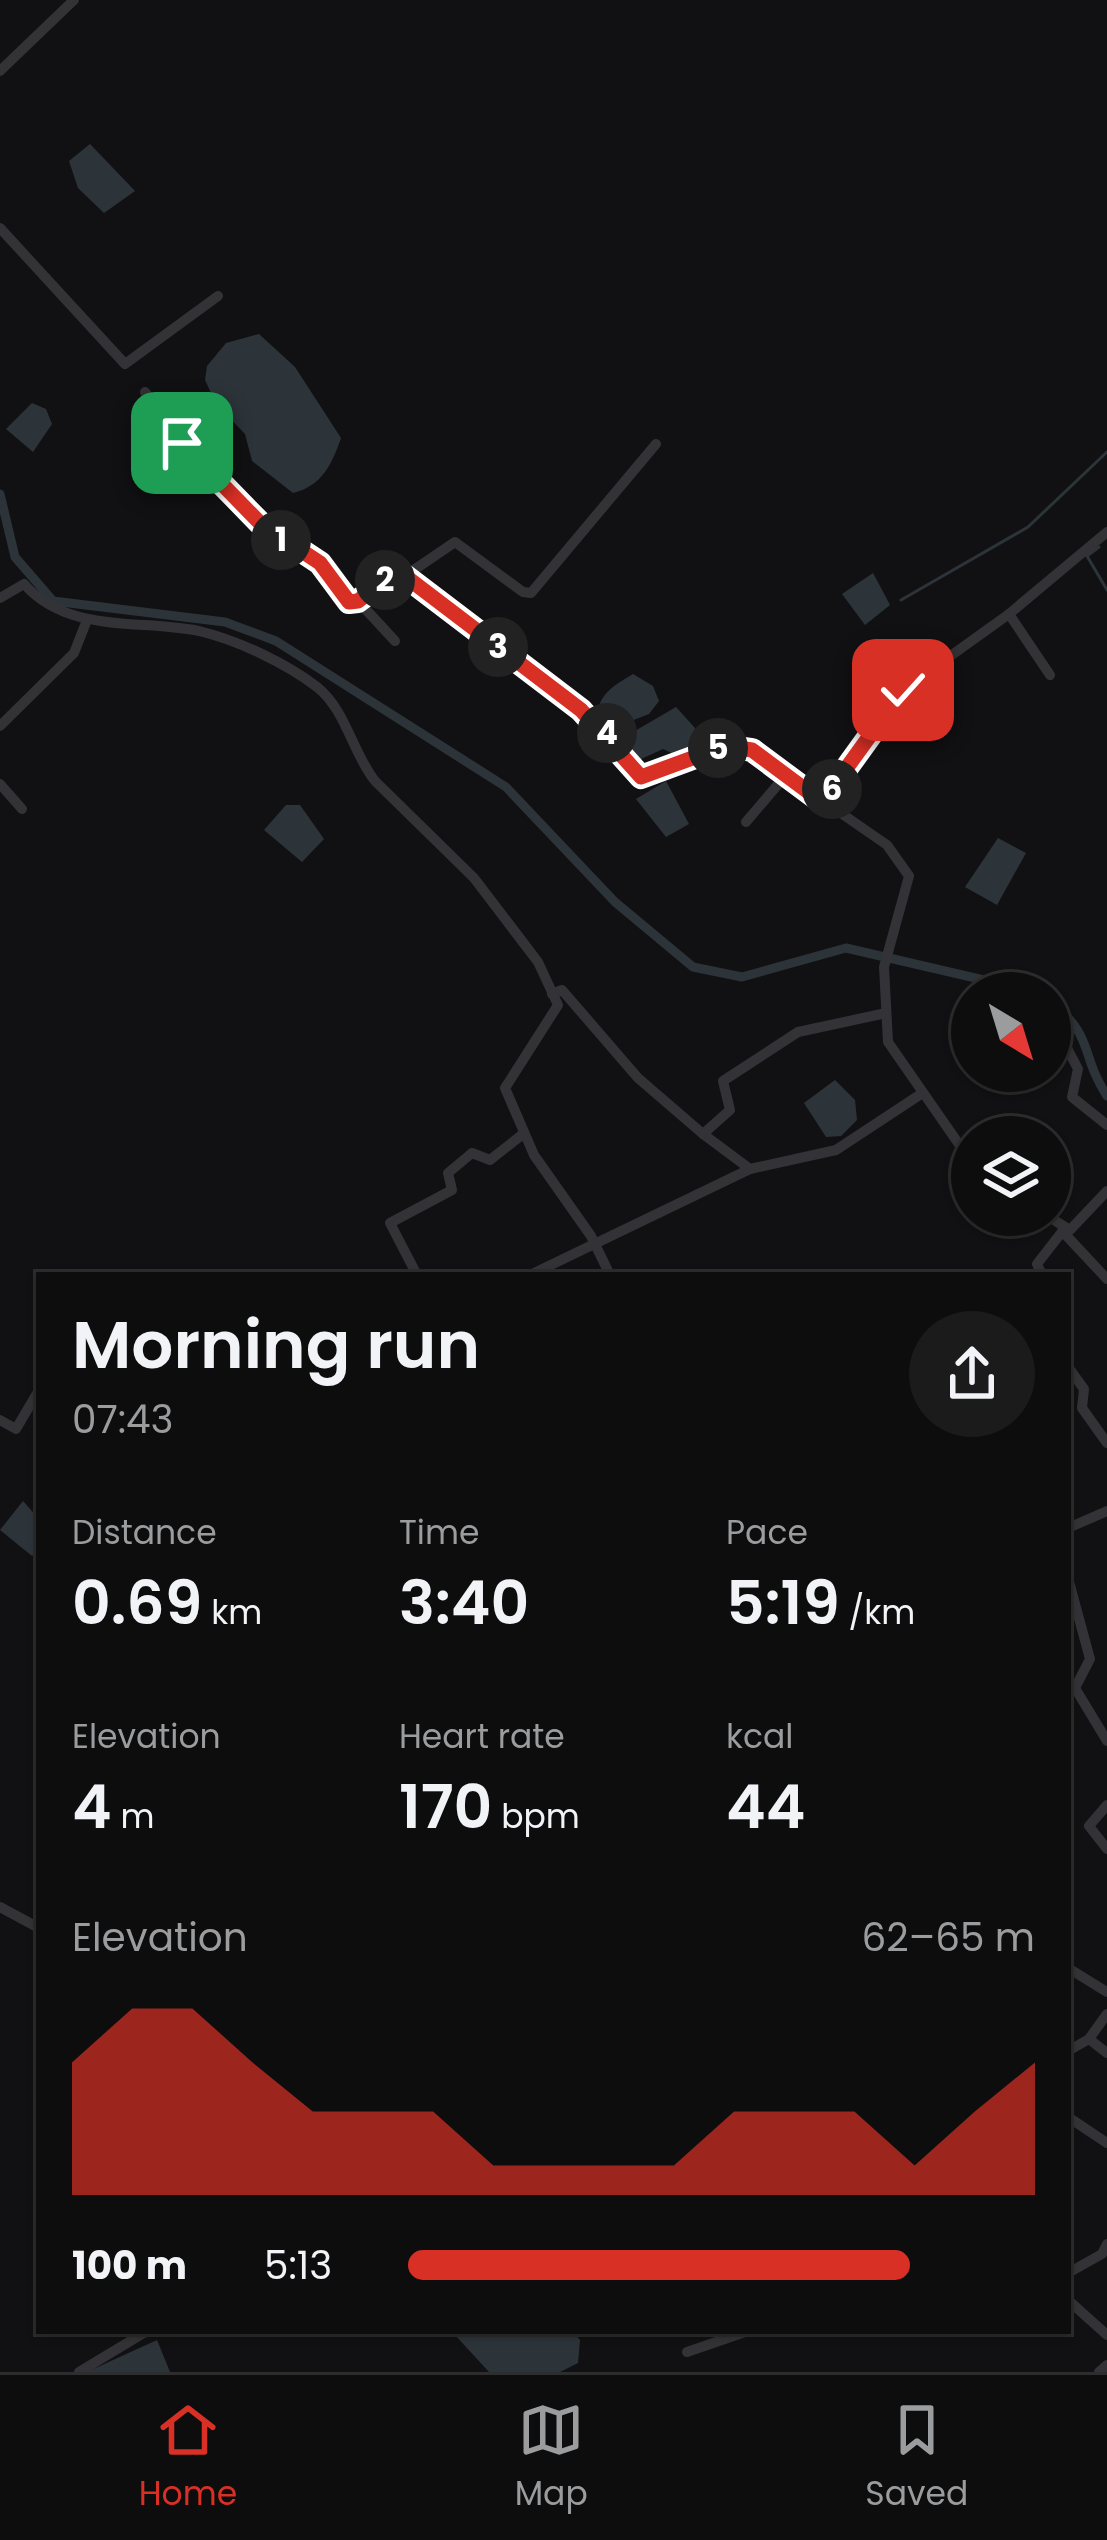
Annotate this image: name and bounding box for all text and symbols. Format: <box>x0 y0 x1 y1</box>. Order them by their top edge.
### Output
pin <box>131 392 233 494</box>
icon: arrive <box>149 410 215 476</box>
pin: 1 <box>251 510 311 570</box>
text: 1 <box>275 516 287 563</box>
pin: 2 <box>355 550 415 610</box>
text: 2 <box>376 556 394 603</box>
pin: 3 <box>468 617 528 677</box>
text: 3 <box>488 623 508 670</box>
pin <box>852 639 954 741</box>
icon: check <box>870 657 936 723</box>
pin: 4 <box>577 703 637 763</box>
text: 4 <box>596 709 618 756</box>
pin: 5 <box>688 718 748 778</box>
text: 5 <box>707 724 729 771</box>
pin: 6 <box>802 759 862 819</box>
text: 6 <box>821 765 843 812</box>
north arrow <box>951 972 1071 1092</box>
map controls <box>951 972 1071 1236</box>
button: layers <box>951 1116 1071 1236</box>
text: Morning run <box>72 1299 480 1391</box>
button: share <box>909 1311 1035 1437</box>
text: 07:43 <box>72 1392 174 1447</box>
text: Distance <box>72 1509 217 1556</box>
text: Time <box>399 1509 479 1556</box>
text: Pace <box>726 1509 808 1556</box>
text: 0.69 <box>72 1561 202 1645</box>
text: 3:40 <box>399 1561 529 1645</box>
text: 5:19 <box>726 1561 840 1645</box>
text: km <box>202 1589 262 1636</box>
text: /km <box>840 1589 915 1636</box>
text: Elevation <box>72 1713 221 1760</box>
text: Heart rate <box>399 1713 565 1760</box>
text: kcal <box>726 1713 793 1760</box>
text: 4 <box>72 1765 112 1849</box>
text: 170 <box>399 1765 492 1849</box>
text: 44 <box>726 1765 805 1849</box>
text: m <box>112 1793 154 1840</box>
text: bpm <box>492 1793 580 1840</box>
text: Elevation <box>72 1910 248 1965</box>
text: 62–65 m <box>862 1910 1035 1965</box>
text: 100 m <box>72 2238 187 2293</box>
text: 5:13 <box>264 2238 332 2293</box>
tab: Home <box>139 2397 237 2519</box>
tab: Map <box>515 2397 588 2519</box>
tab: Saved <box>865 2397 968 2519</box>

